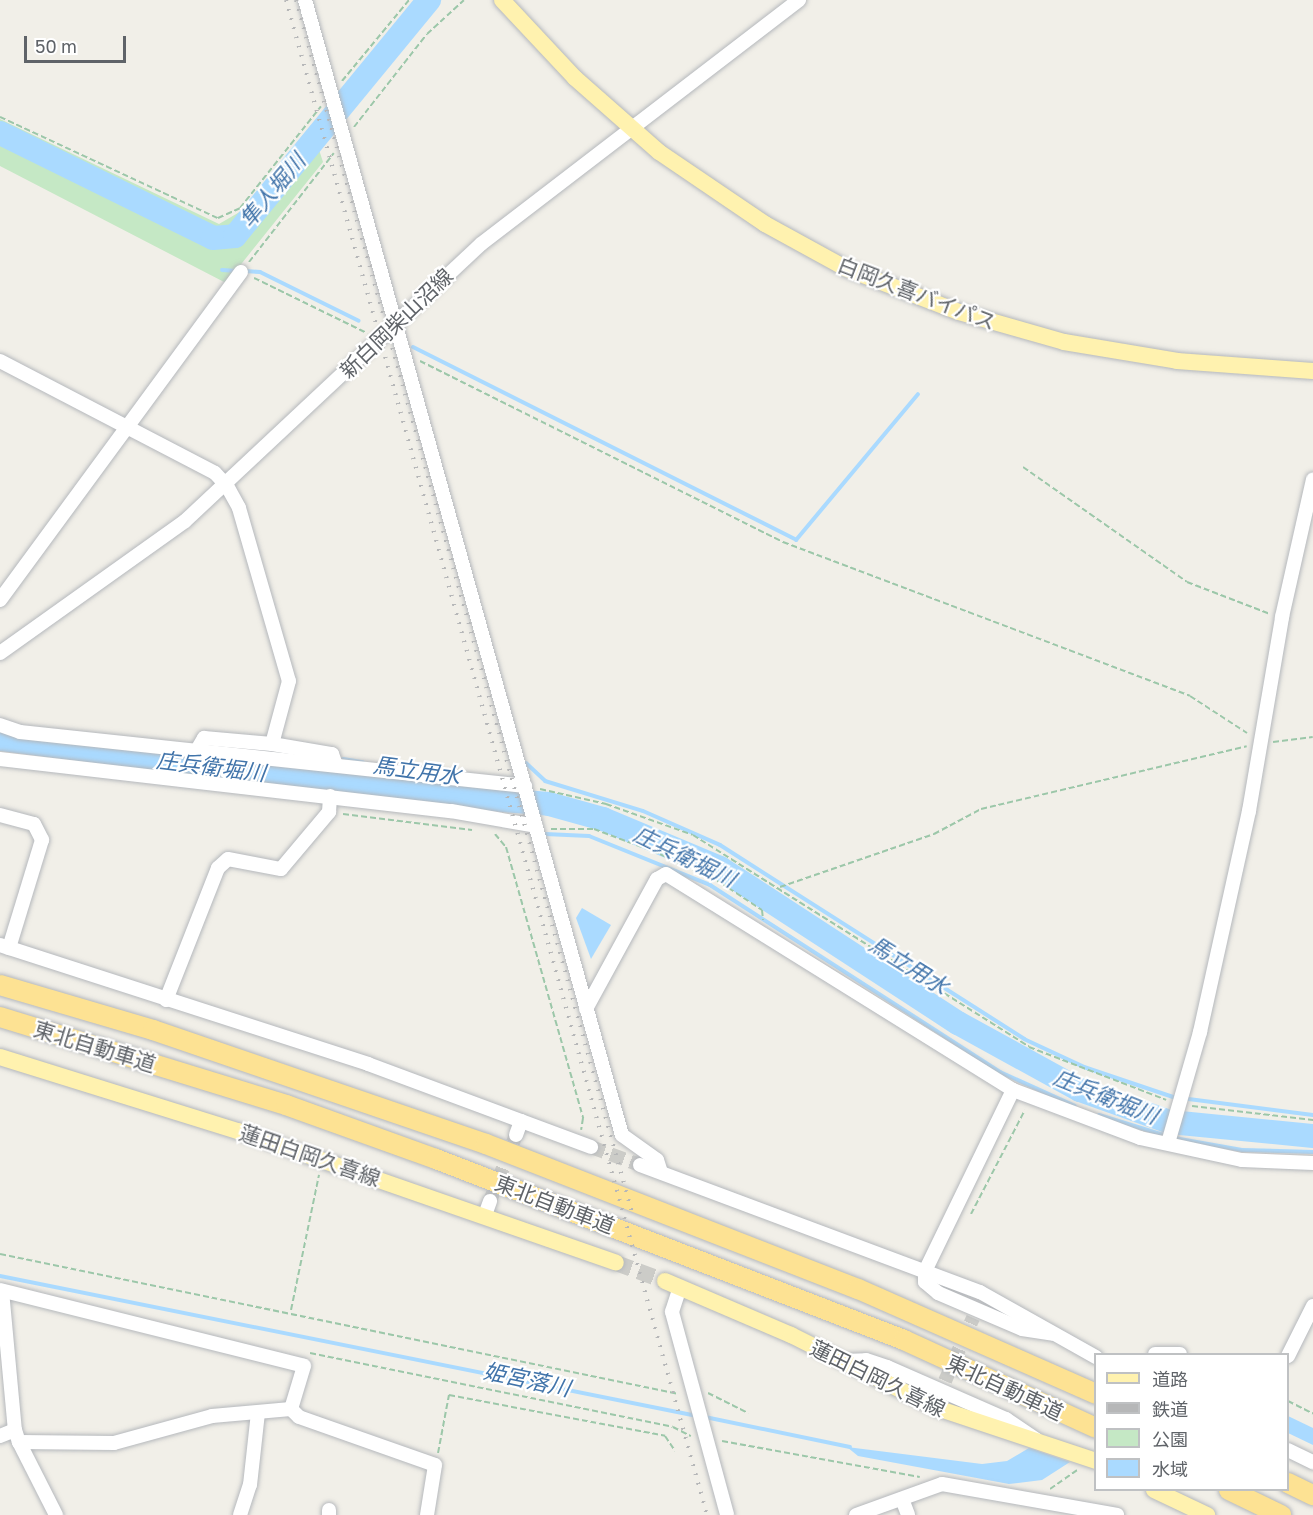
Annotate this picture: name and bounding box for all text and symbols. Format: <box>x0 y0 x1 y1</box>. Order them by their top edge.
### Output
scale bar <box>27 24 129 62</box>
text: 50 m <box>35 35 77 57</box>
water label: 隼人堀川 <box>234 148 310 232</box>
street label: 白岡久喜バイパス <box>834 251 1000 335</box>
street label: 新白岡柴山沼線 <box>334 263 458 383</box>
water label: 庄兵衛堀川 <box>155 746 267 786</box>
water label: 馬立用水 <box>372 751 462 789</box>
water label: 庄兵衛堀川 <box>630 820 740 892</box>
water label: 馬立用水 <box>865 930 953 1000</box>
street label: 東北自動車道 <box>31 1016 159 1076</box>
water label: 庄兵衛堀川 <box>1050 1063 1162 1129</box>
street label: 蓮田白岡久喜線 <box>236 1119 384 1191</box>
street label: 東北自動車道 <box>492 1170 618 1238</box>
street label: 蓮田白岡久喜線 <box>806 1334 950 1422</box>
street label: 東北自動車道 <box>943 1349 1067 1425</box>
legend <box>1094 1353 1289 1491</box>
water label: 姫宮落川 <box>481 1357 573 1401</box>
text: 道路 <box>1152 1368 1188 1390</box>
text: 鉄道 <box>1152 1398 1188 1420</box>
text: 公園 <box>1152 1428 1188 1450</box>
text: 水域 <box>1152 1458 1188 1480</box>

